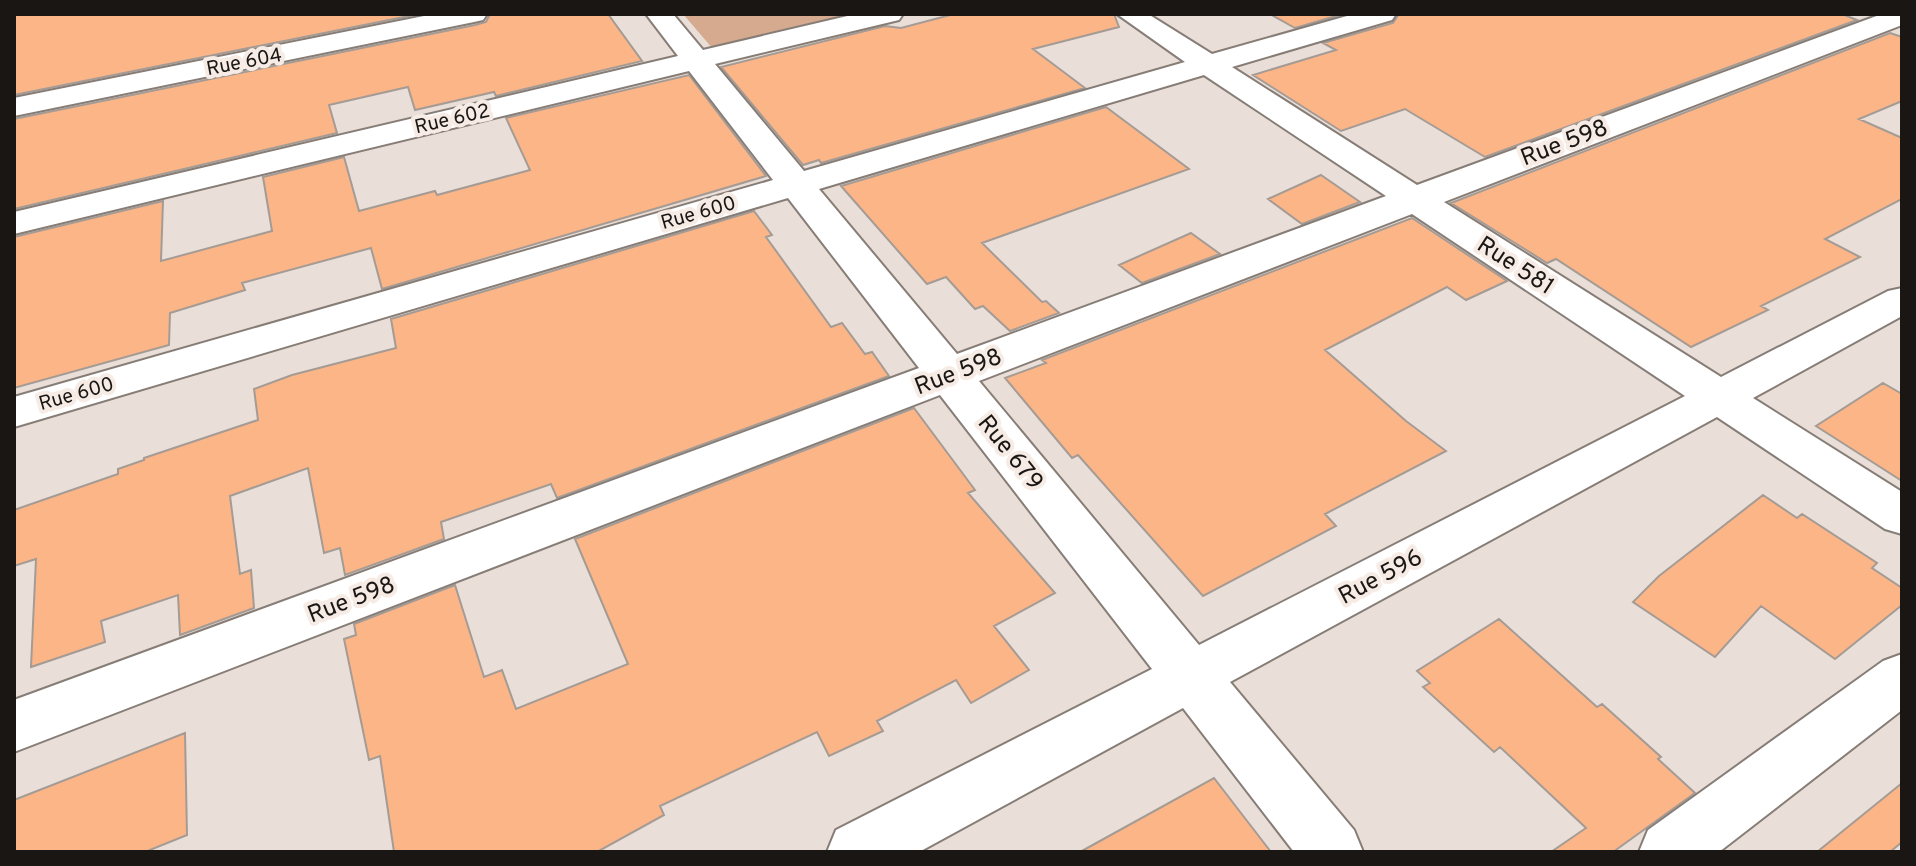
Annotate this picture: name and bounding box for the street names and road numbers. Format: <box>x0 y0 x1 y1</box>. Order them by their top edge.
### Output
street label: Rue 604 <box>204 43 285 83</box>
street label: Rue 602 <box>412 99 493 141</box>
street label: Rue 598 <box>1517 114 1613 174</box>
street label: Rue 600 <box>658 191 739 237</box>
street label: Rue 581 <box>1471 231 1559 303</box>
street label: Rue 598 <box>911 343 1007 403</box>
street label: Rue 600 <box>36 372 117 418</box>
street label: Rue 679 <box>970 410 1049 497</box>
street label: Rue 596 <box>1334 543 1428 612</box>
street label: Rue 598 <box>304 571 400 631</box>

